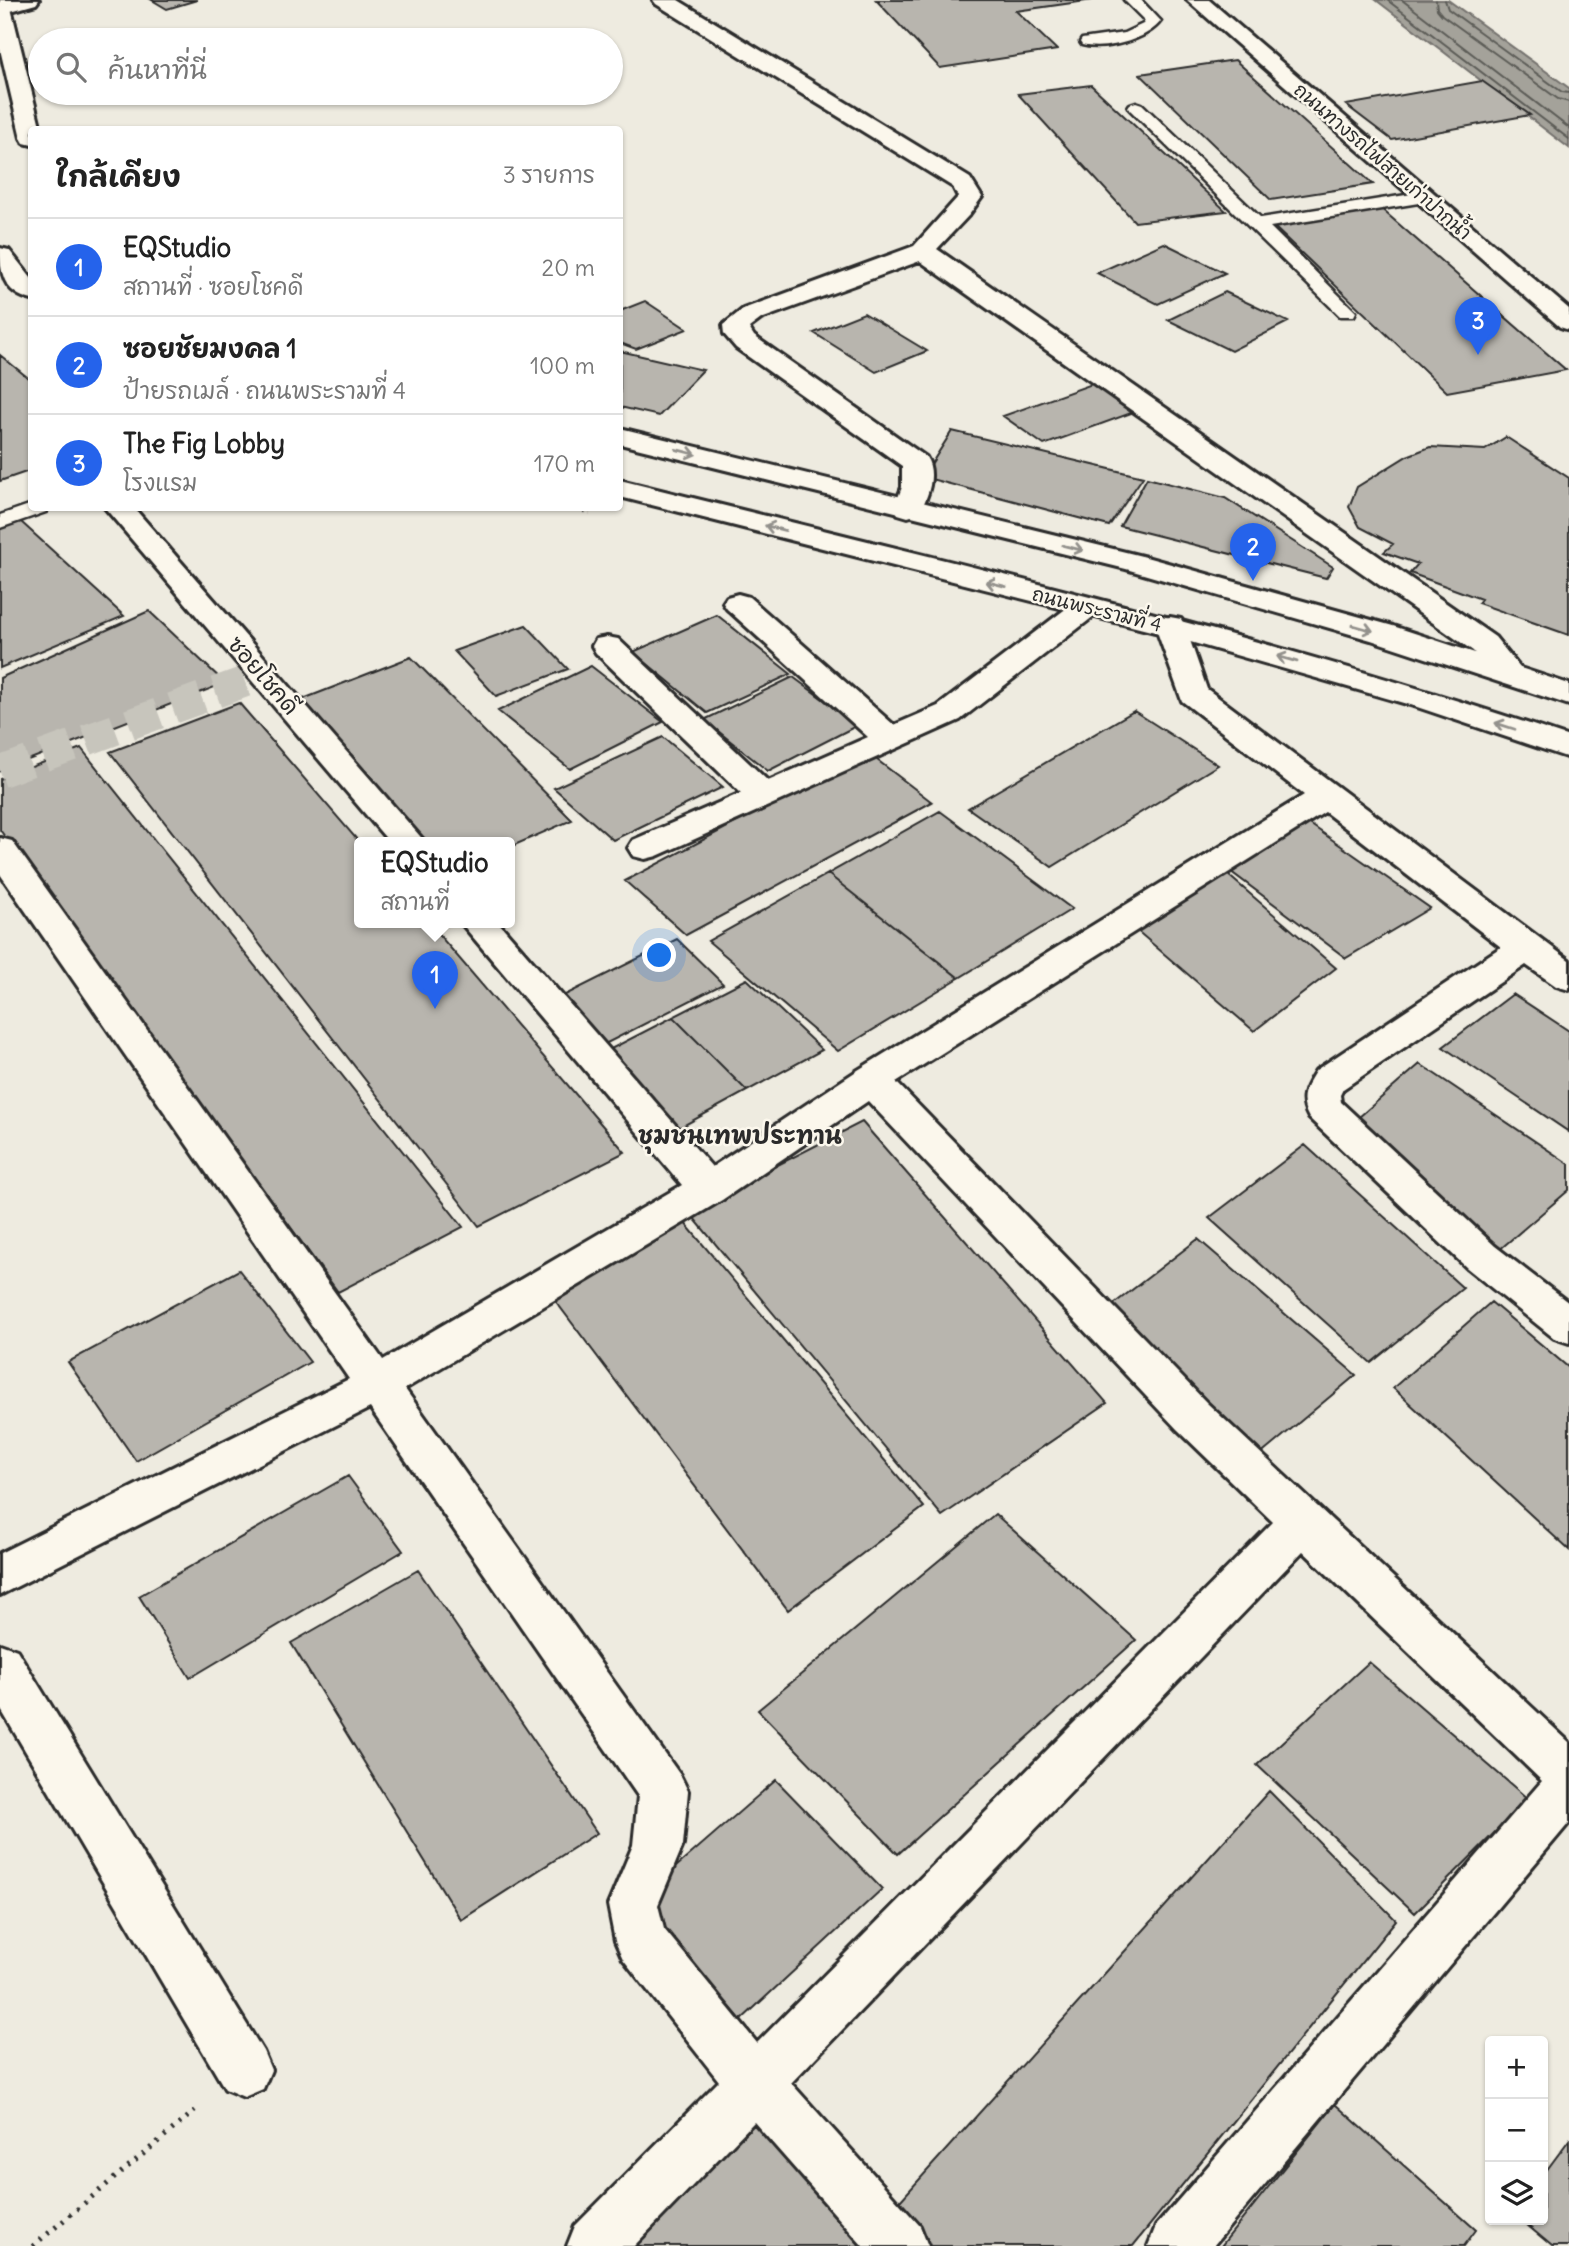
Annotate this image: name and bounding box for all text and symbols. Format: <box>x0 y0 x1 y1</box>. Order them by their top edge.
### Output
search box <box>28 28 623 105</box>
icon: search <box>52 48 90 86</box>
text: ค้นหาที่นี่ <box>108 53 207 86</box>
street label: ถนนทางรถไฟสายเก่าปากน้ำ <box>1289 74 1479 245</box>
text: ใกล้เคียง <box>56 157 181 195</box>
text: 3 รายการ <box>503 160 595 189</box>
text: EQStudio <box>123 231 231 264</box>
text: 1 <box>74 253 84 282</box>
text: 20 m <box>542 253 595 282</box>
text: สถานที่ · ซอยโชคดี <box>123 272 303 301</box>
pin: 3 <box>1455 297 1501 355</box>
text: ซอยชัยมงคล 1 <box>123 332 297 365</box>
text: 2 <box>73 351 85 380</box>
text: 100 m <box>530 351 595 380</box>
text: ป้ายรถเมล์ · ถนนพระรามที่ 4 <box>123 376 406 405</box>
text: The Fig Lobby <box>123 427 285 460</box>
one-way arrow <box>674 446 697 459</box>
text: 3 <box>72 449 86 478</box>
text: 170 m <box>534 449 595 478</box>
text: โรงแรม <box>123 468 197 497</box>
one-way arrow <box>764 521 787 534</box>
pin: 2 <box>1230 523 1276 581</box>
one-way arrow <box>1061 542 1084 555</box>
street label: ถนนพระรามที่ 4 <box>1030 576 1165 637</box>
one-way arrow <box>985 577 1007 590</box>
one-way arrow <box>1352 622 1374 635</box>
street label: ซอยโชคดี <box>222 629 307 720</box>
one-way arrow <box>1276 652 1299 665</box>
one-way arrow <box>1494 718 1516 731</box>
popup <box>354 837 515 928</box>
text: EQStudio <box>380 846 489 879</box>
text: สถานที่ <box>380 887 450 916</box>
your location <box>642 938 676 972</box>
pin: 1 <box>412 951 458 1009</box>
district label: ชุมชนเทพประทาน <box>638 1120 842 1154</box>
map controls <box>1485 2036 1548 2225</box>
button: + <box>1485 2036 1548 2099</box>
button: − <box>1485 2099 1548 2162</box>
button: layers <box>1485 2162 1548 2225</box>

